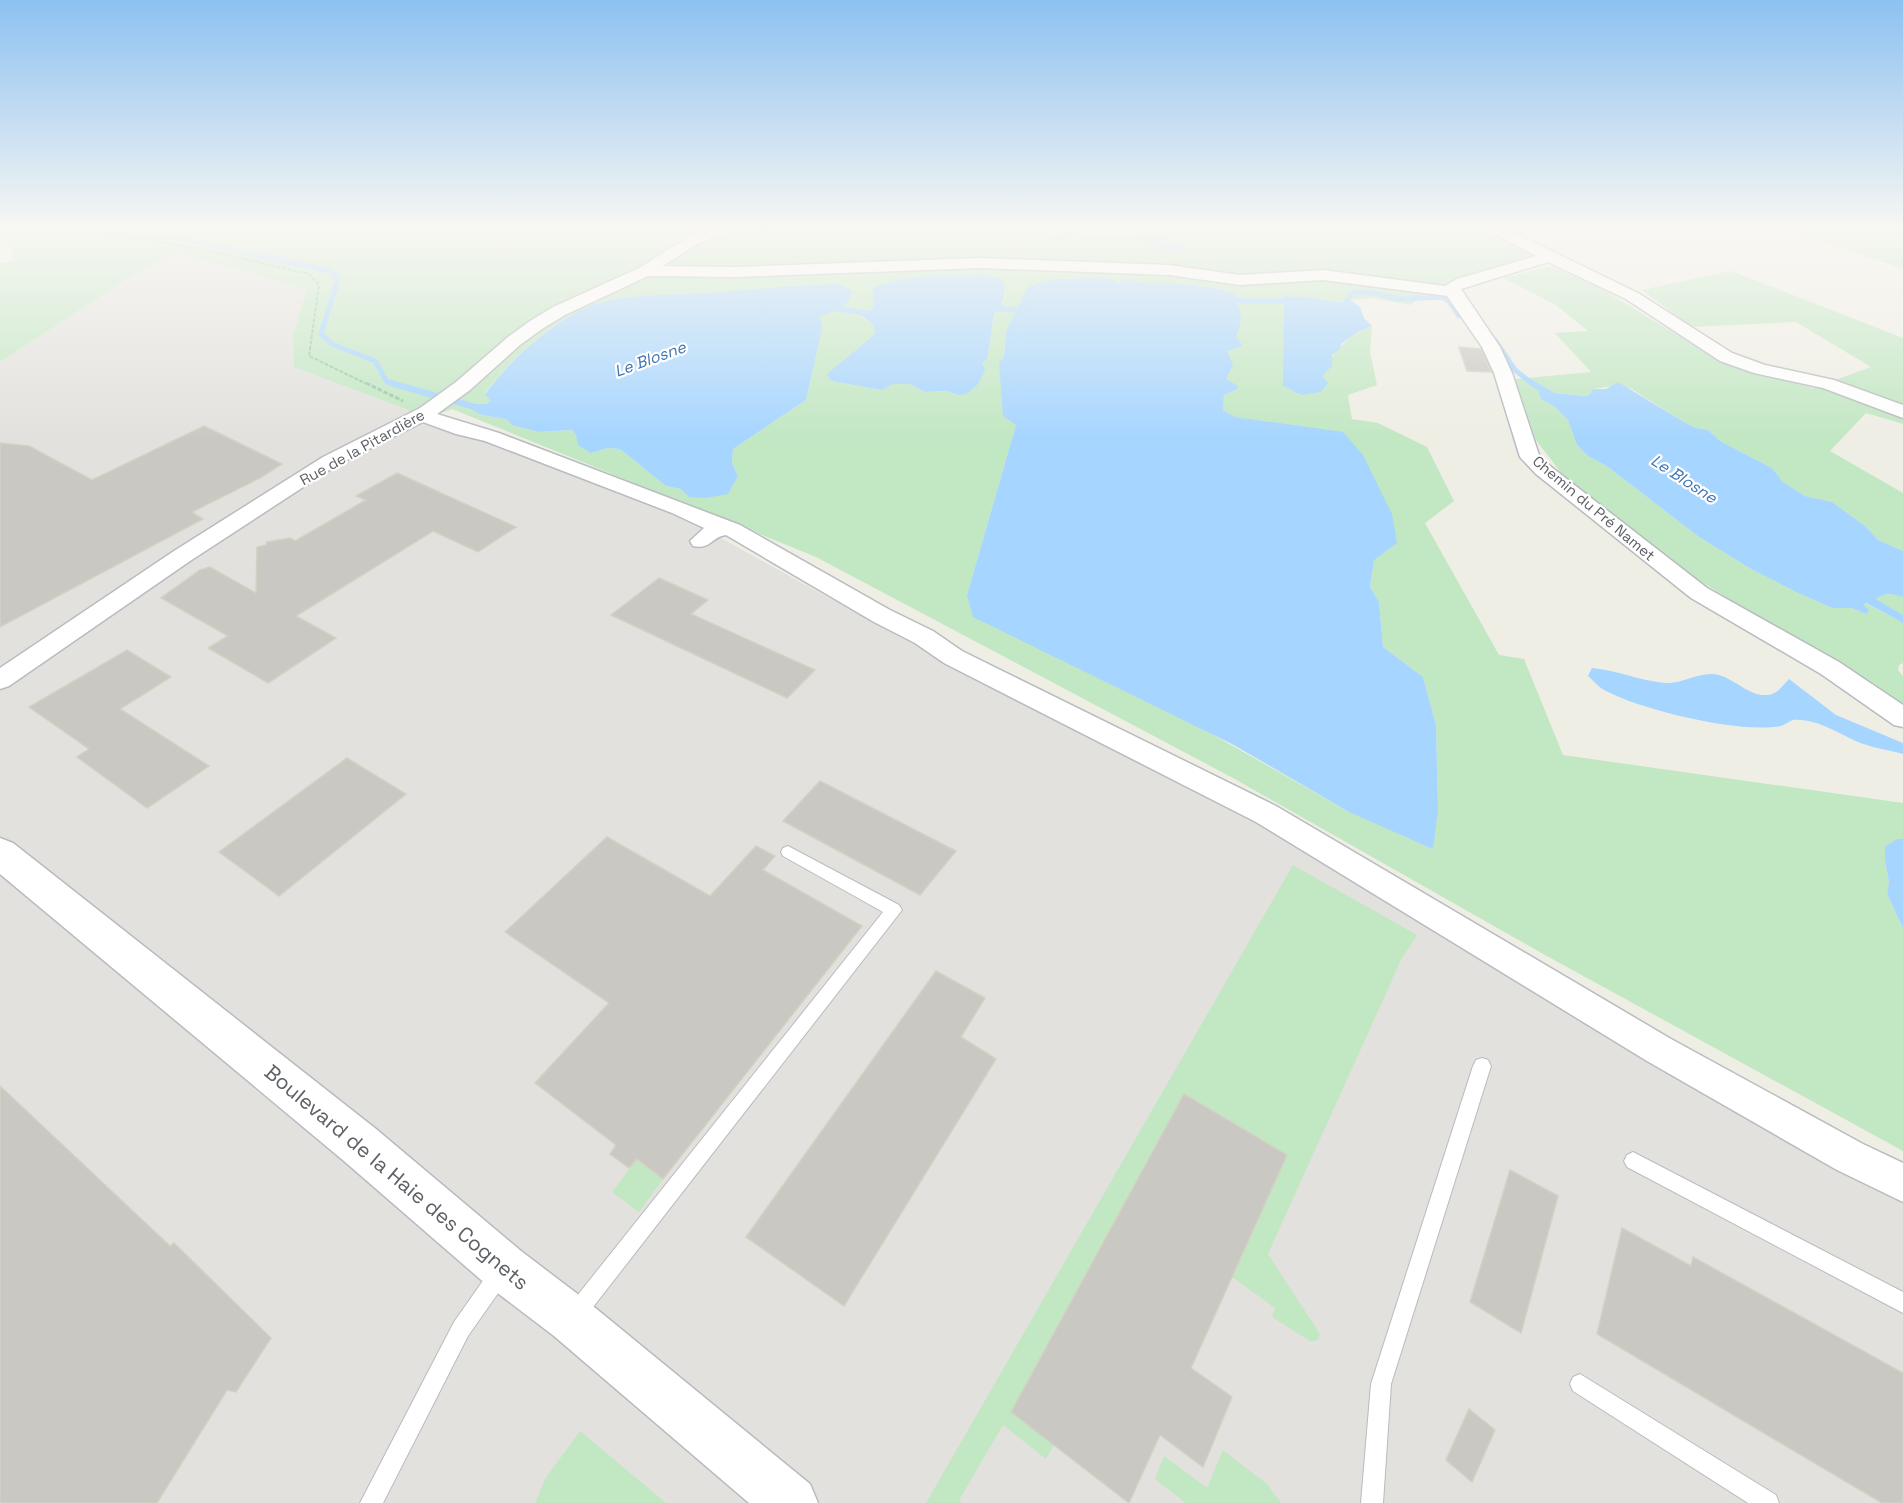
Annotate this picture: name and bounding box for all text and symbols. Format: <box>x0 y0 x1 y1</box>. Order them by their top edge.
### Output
water label: Le Blosne <box>611 336 689 382</box>
street label: Rue de la Pitardière <box>296 405 428 489</box>
water label: Le Blosne <box>1647 450 1721 508</box>
street label: Chemin du Pré Namet <box>1529 451 1659 565</box>
street label: Boulevard de la Haie des Cognets <box>259 1058 535 1296</box>

